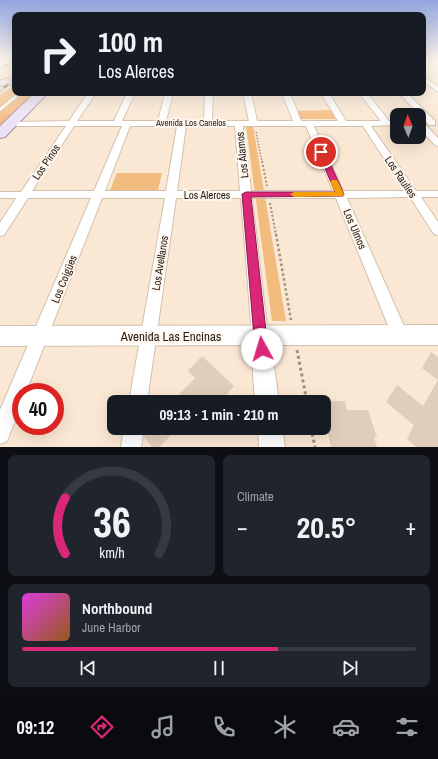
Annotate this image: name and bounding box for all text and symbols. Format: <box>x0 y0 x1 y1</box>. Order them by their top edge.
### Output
text: 100 m <box>98 23 163 61</box>
icon: right <box>32 28 84 80</box>
text: Los Alerces <box>98 59 174 84</box>
north arrow <box>390 108 426 144</box>
map controls <box>390 108 426 144</box>
street label: Avenida Los Canelos <box>155 117 226 129</box>
street label: Los Álamos <box>233 131 251 179</box>
pin <box>304 135 338 169</box>
street label: Los Pinos <box>29 141 63 183</box>
icon: arrive <box>310 141 332 163</box>
street label: Los Raulíes <box>382 153 420 201</box>
street label: Los Alerces <box>184 188 231 202</box>
street label: Los Ulmos <box>340 207 370 252</box>
street label: Los Avellanos <box>149 234 171 292</box>
street label: Los Coigües <box>48 252 80 305</box>
street label: Avenida Las Encinas <box>120 328 221 345</box>
position arrow <box>241 328 283 370</box>
speed limit sign: 40 <box>12 383 64 435</box>
text: 09:13 · 1 min · 210 m <box>160 404 278 425</box>
text: Climate <box>237 488 274 505</box>
text: 36 <box>93 493 130 549</box>
text: 20.5° <box>297 507 356 547</box>
text: − <box>237 512 248 542</box>
text: + <box>405 512 416 542</box>
text: km/h <box>99 542 124 561</box>
text: Northbound <box>82 598 152 619</box>
text: June Harbor <box>82 619 141 636</box>
icon: previous <box>77 657 99 679</box>
icon: pause <box>208 657 230 679</box>
icon: next <box>339 657 361 679</box>
icon: directions <box>88 713 116 741</box>
icon: music <box>149 713 177 741</box>
icon: phone <box>210 713 238 741</box>
icon: climate <box>271 713 299 741</box>
icon: car <box>332 713 360 741</box>
icon: filters <box>393 713 421 741</box>
text: 09:12 <box>17 715 54 740</box>

